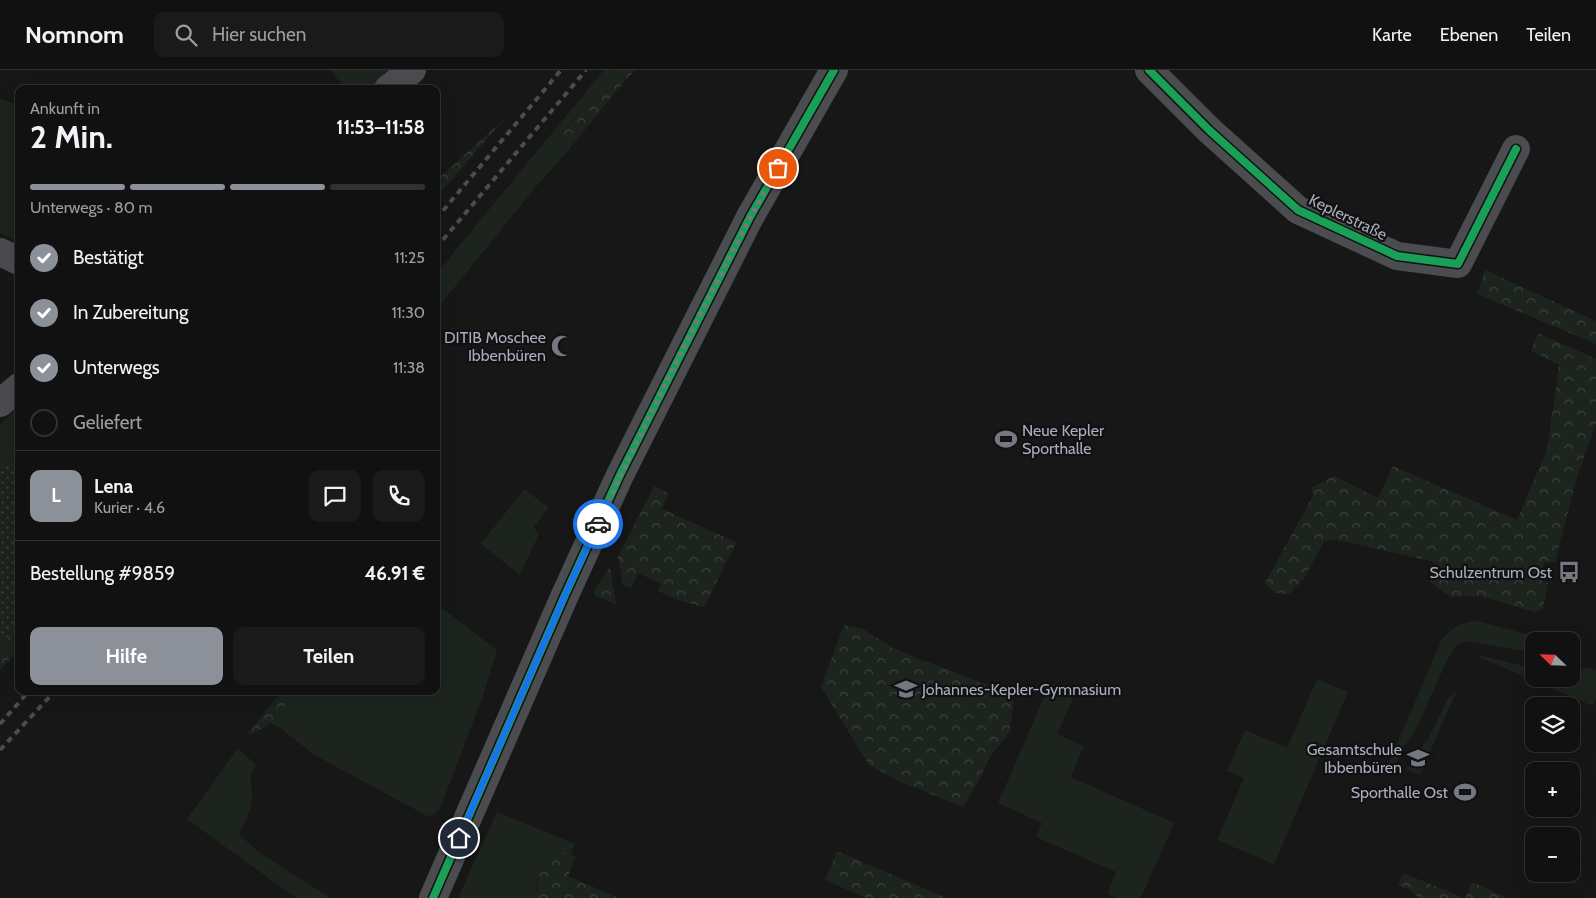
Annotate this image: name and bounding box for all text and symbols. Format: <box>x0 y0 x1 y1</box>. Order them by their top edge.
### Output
search box <box>154 12 504 57</box>
text: Nomnom <box>25 20 124 49</box>
icon: search <box>172 21 200 49</box>
text: Hier suchen <box>212 23 306 46</box>
text: Karte <box>1372 24 1412 46</box>
text: Ebenen <box>1440 24 1498 46</box>
text: Teilen <box>1526 24 1571 46</box>
text: Ankunft in <box>30 99 100 118</box>
text: 11:53–11:58 <box>336 116 425 139</box>
text: 2 Min. <box>30 117 113 156</box>
pin <box>757 147 799 189</box>
icon: bag <box>764 154 792 182</box>
street label: Keplerstraße <box>1306 190 1390 244</box>
text: Unterwegs · 80 m <box>30 198 153 217</box>
icon: check <box>30 244 58 272</box>
text: Bestätigt <box>73 246 144 269</box>
text: 11:25 <box>394 248 425 267</box>
icon: check <box>30 299 58 327</box>
text: In Zubereitung <box>73 301 189 324</box>
text: 11:30 <box>391 303 425 322</box>
place label: DITIB Moschee Ibbenbüren <box>444 328 546 365</box>
mosque icon: DITIB Moschee Ibbenbüren <box>549 333 575 359</box>
icon: check <box>30 354 58 382</box>
text: Unterwegs <box>73 356 160 379</box>
text: 11:38 <box>393 358 425 377</box>
text: Geliefert <box>73 411 142 434</box>
place label: Neue Kepler Sporthalle <box>1022 421 1105 458</box>
sports icon: Neue Kepler Sporthalle <box>993 426 1019 452</box>
button: chat <box>309 470 361 522</box>
button: phone <box>373 470 425 522</box>
text: Lena <box>94 475 133 498</box>
text: L <box>51 484 61 507</box>
text: Kurier · 4.6 <box>94 498 165 517</box>
courier <box>573 499 623 549</box>
icon: car <box>584 510 612 538</box>
bus stop icon: Schulzentrum Ost <box>1556 559 1582 585</box>
text: Bestellung #9859 <box>30 562 175 585</box>
text: 46.91 € <box>364 562 425 585</box>
place label: Schulzentrum Ost <box>1429 563 1553 582</box>
button: Hilfe <box>30 627 223 685</box>
button: Teilen <box>233 627 425 685</box>
north arrow <box>1525 632 1580 688</box>
map controls <box>1525 632 1580 882</box>
school or university icon: Johannes-Kepler-Gymnasium <box>893 676 919 702</box>
place label: Johannes-Kepler-Gymnasium <box>921 680 1121 699</box>
button: layers <box>1525 697 1580 752</box>
place label: Gesamtschule Ibbenbüren <box>1307 740 1402 777</box>
school or university icon: Gesamtschule Ibbenbüren <box>1405 745 1431 771</box>
button: + <box>1525 762 1580 817</box>
sports icon: Sporthalle Ost <box>1452 779 1478 805</box>
place label: Sporthalle Ost <box>1351 783 1449 802</box>
pin <box>438 817 480 859</box>
icon: home <box>445 824 473 852</box>
button: − <box>1525 827 1580 882</box>

